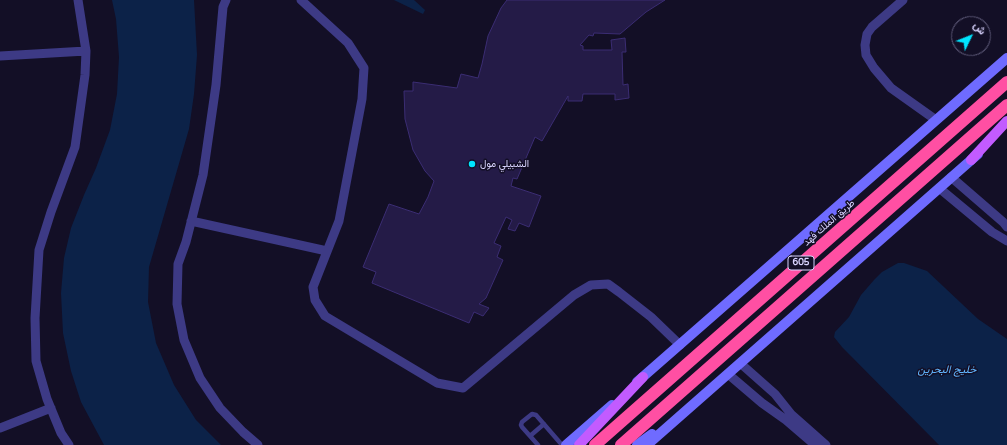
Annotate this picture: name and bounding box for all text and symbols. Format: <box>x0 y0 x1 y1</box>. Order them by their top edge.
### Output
north arrow <box>951 16 991 56</box>
text: ش <box>970 19 989 37</box>
place label: الشبيلي مول <box>480 158 529 170</box>
marker: الشبيلي مول <box>467 159 477 169</box>
street label: طريق الملك فهد <box>801 197 857 249</box>
road number: 605 <box>788 256 814 270</box>
water label: خليج البحرين <box>918 363 976 377</box>

